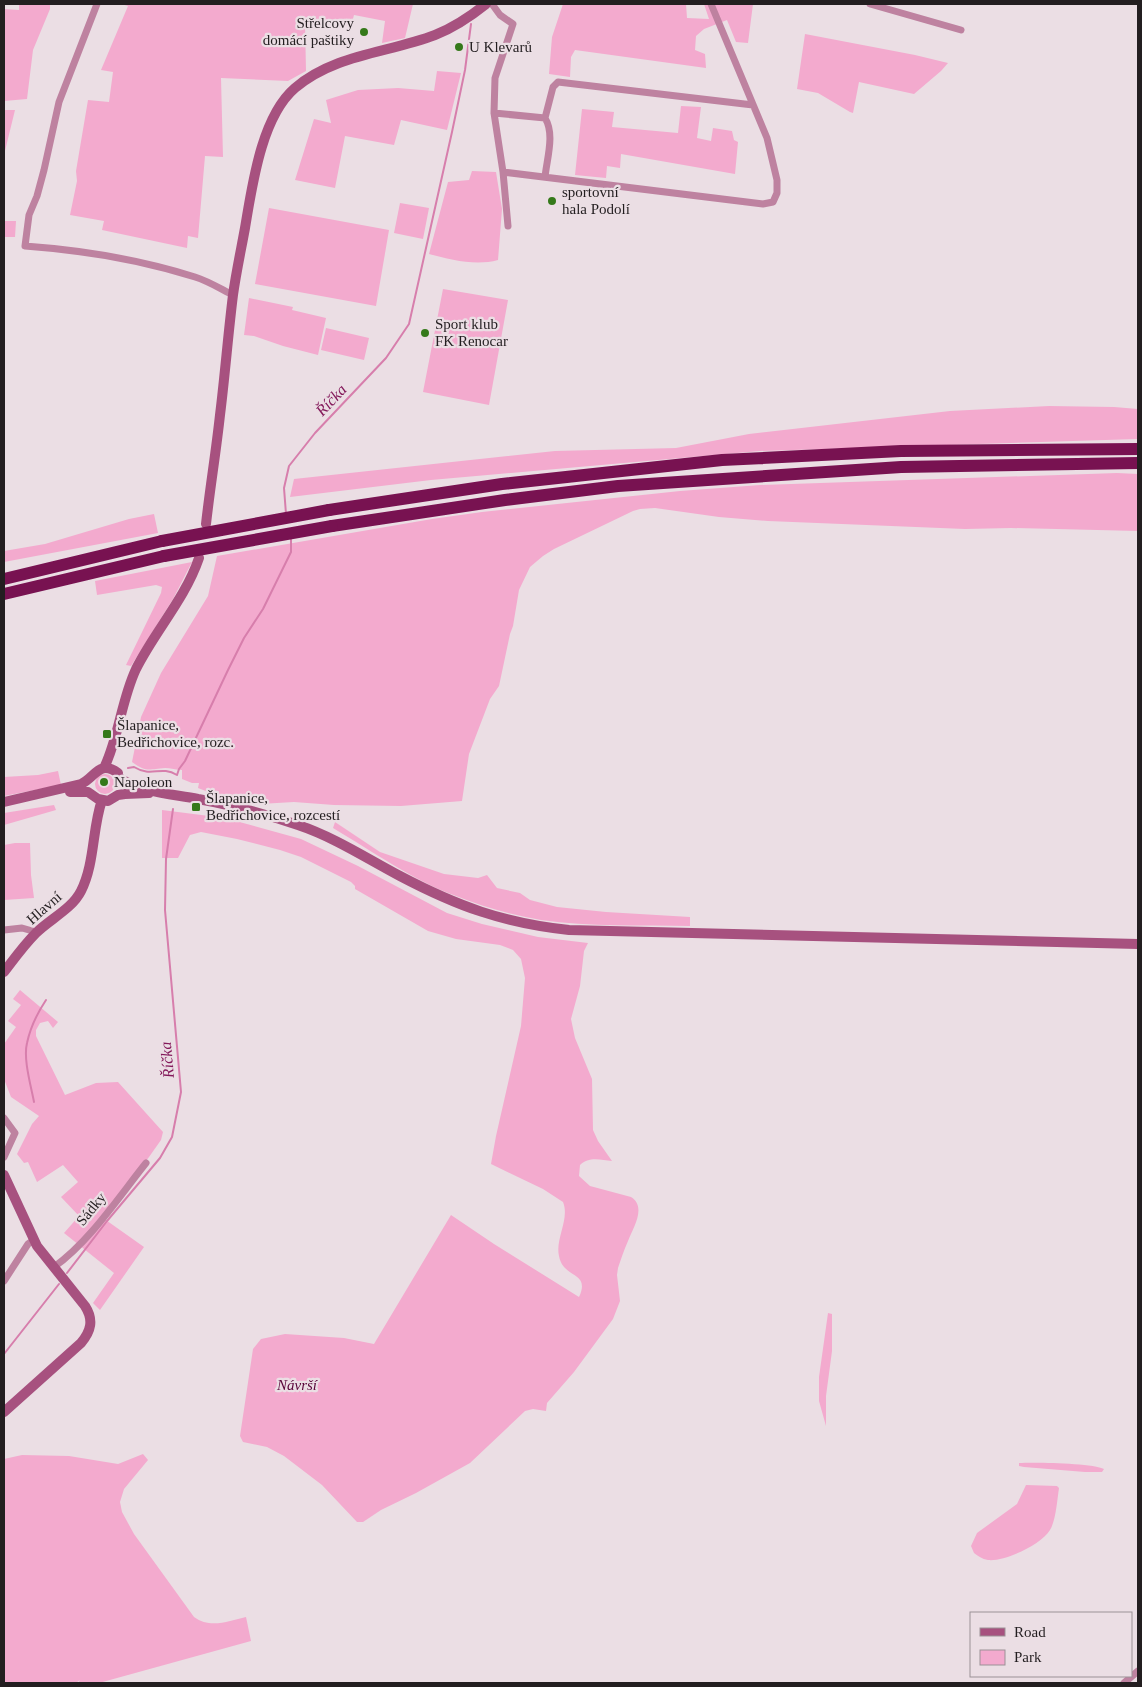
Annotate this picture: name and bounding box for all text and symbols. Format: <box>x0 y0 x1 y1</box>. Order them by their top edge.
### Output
place label: Střelcovy domácí paštiky <box>263 15 354 48</box>
marker: Střelcovy domácí paštiky <box>358 26 370 38</box>
place label: U Klevarů <box>469 39 532 55</box>
marker: U Klevarů <box>453 41 465 53</box>
place label: sportovní hala Podolí <box>562 184 630 217</box>
marker: sportovní hala Podolí <box>546 195 558 207</box>
place label: Sport klub FK Renocar <box>435 316 508 349</box>
marker: Sport klub FK Renocar <box>419 327 431 339</box>
water label: Říčka <box>311 380 350 420</box>
place label: Šlapanice, Bedřichovice, rozc. <box>117 717 234 750</box>
marker: Šlapanice, Bedřichovice, rozc. <box>101 728 113 740</box>
place label: Napoleon <box>114 774 173 790</box>
marker: Napoleon <box>98 776 110 788</box>
place label: Šlapanice, Bedřichovice, rozcestí <box>206 790 340 823</box>
marker: Šlapanice, Bedřichovice, rozcestí <box>190 801 202 813</box>
street label: Hlavní <box>23 889 65 927</box>
water label: Říčka <box>156 1041 177 1080</box>
street label: Sádky <box>73 1189 109 1229</box>
park label: Návrší <box>276 1377 319 1393</box>
legend <box>970 1612 1132 1677</box>
text: Road <box>1014 1624 1046 1640</box>
text: Park <box>1014 1649 1042 1665</box>

